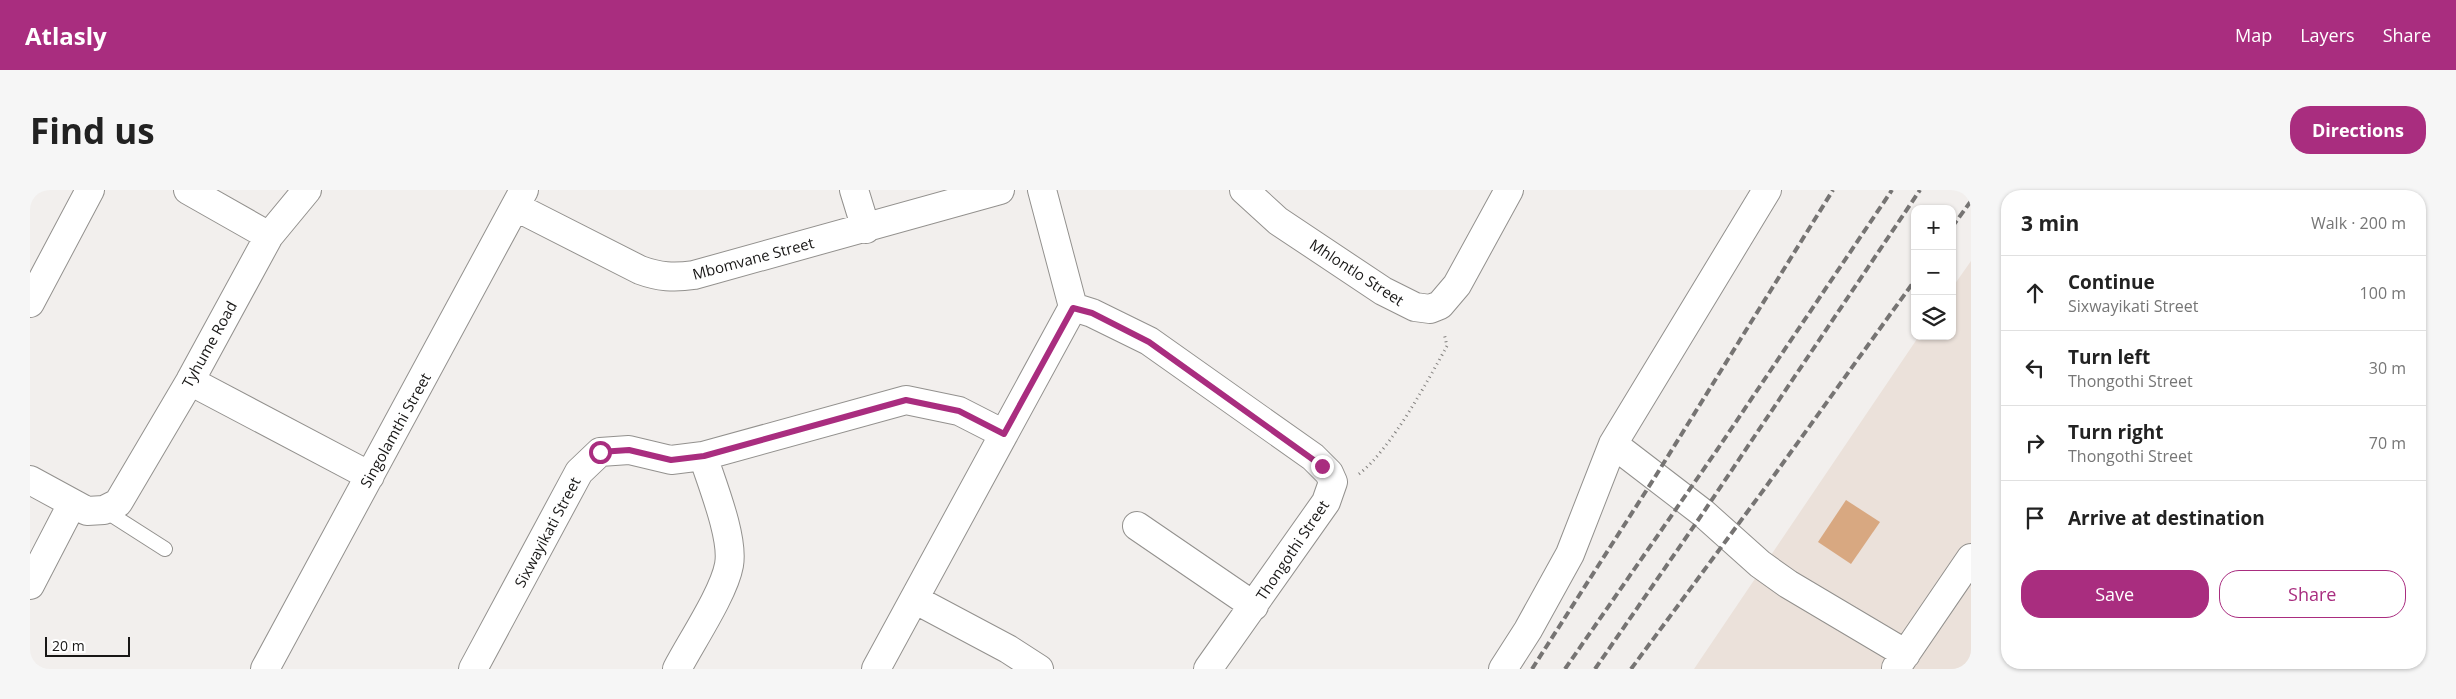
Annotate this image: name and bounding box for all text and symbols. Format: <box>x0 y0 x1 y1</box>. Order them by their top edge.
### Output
text: Atlasly <box>25 19 107 52</box>
text: Map <box>2235 23 2272 47</box>
text: Layers <box>2300 23 2355 47</box>
text: Share <box>2383 23 2431 47</box>
button: Directions <box>2290 106 2426 154</box>
text: Find us <box>30 107 155 154</box>
map controls <box>1911 205 1956 340</box>
button: + <box>1911 205 1956 250</box>
text: 3 min <box>2021 209 2079 237</box>
text: Walk · 200 m <box>2311 212 2406 234</box>
street label: Mbomvane Street <box>690 232 816 284</box>
street label: Mhlontlo Street <box>1306 234 1408 310</box>
button: − <box>1911 250 1956 295</box>
text: Continue <box>2068 269 2155 295</box>
icon: ahead <box>2021 279 2049 307</box>
text: 100 m <box>2360 282 2406 304</box>
button: layers <box>1911 295 1956 340</box>
text: Sixwayikati Street <box>2068 295 2198 317</box>
street label: Tyhume Road <box>177 297 241 391</box>
text: Turn left <box>2068 344 2150 370</box>
icon: left <box>2021 354 2049 382</box>
text: 30 m <box>2369 357 2406 379</box>
street label: Singolamthi Street <box>355 369 435 491</box>
text: Thongothi Street <box>2068 370 2193 392</box>
text: Turn right <box>2068 419 2163 445</box>
icon: right <box>2021 429 2049 457</box>
text: 70 m <box>2369 432 2406 454</box>
route start <box>589 441 612 464</box>
text: Thongothi Street <box>2068 445 2193 467</box>
route end <box>1311 455 1334 478</box>
street label: Sixwayikati Street <box>509 473 585 591</box>
street label: Thongothi Street <box>1251 496 1333 604</box>
icon: arrive <box>2021 504 2049 532</box>
text: Arrive at destination <box>2068 505 2265 531</box>
button: Save <box>2021 570 2209 618</box>
button: Share <box>2219 570 2406 618</box>
scale bar <box>45 634 130 657</box>
text: 20 m <box>52 636 85 655</box>

